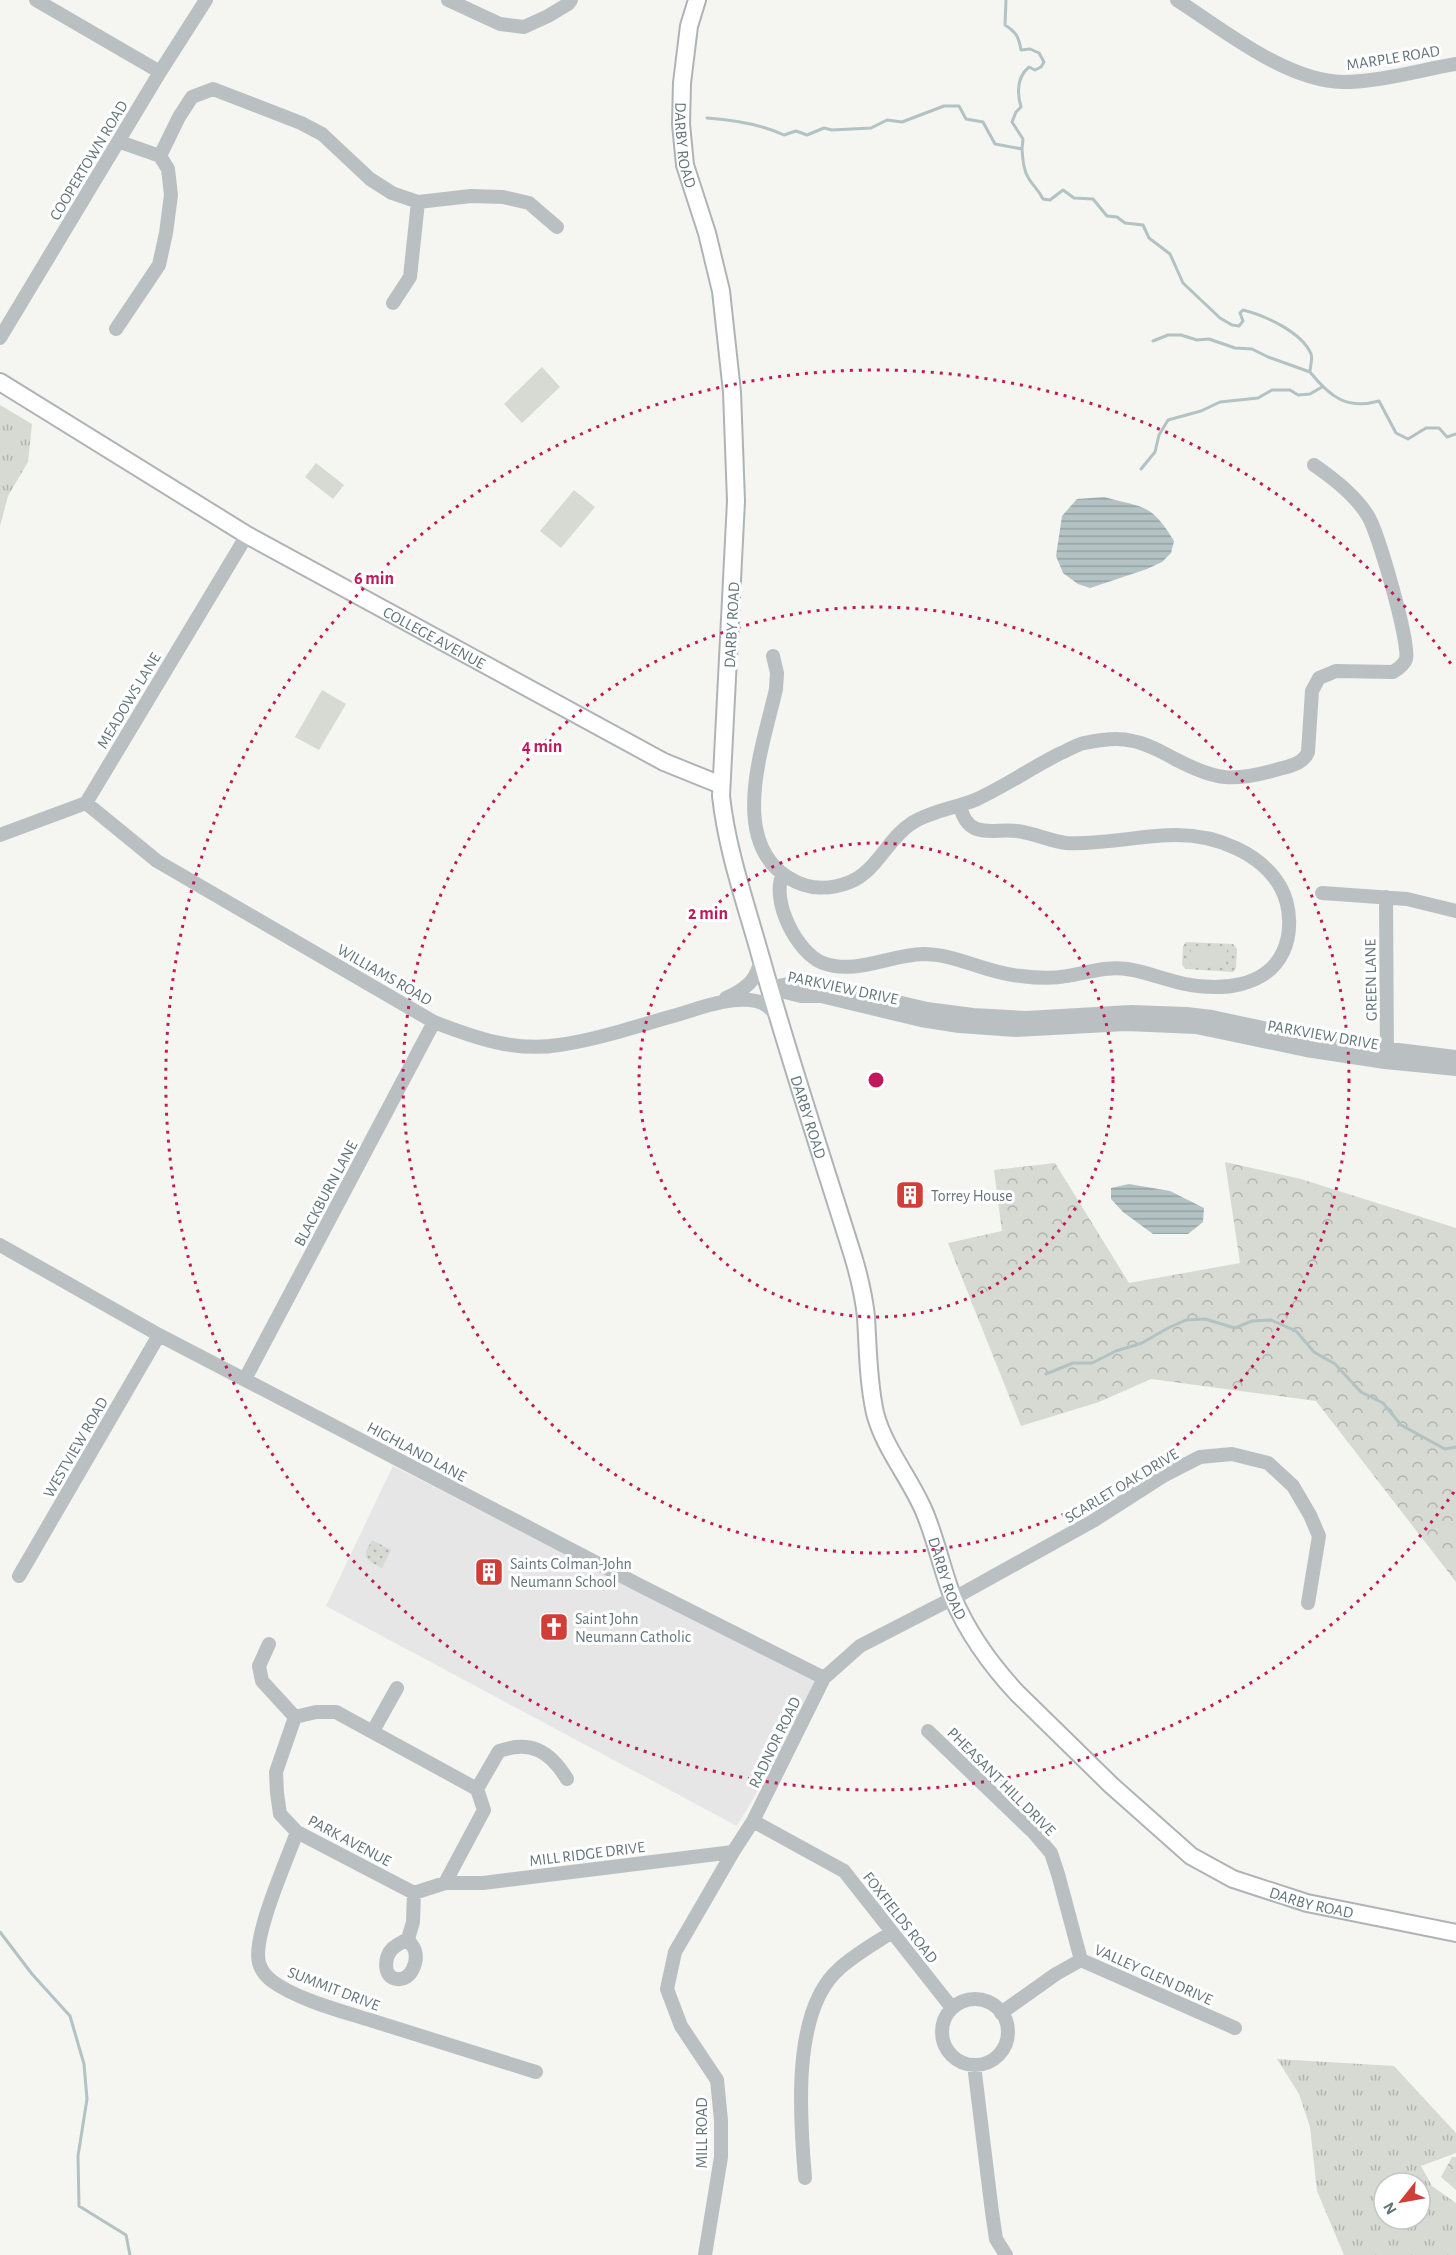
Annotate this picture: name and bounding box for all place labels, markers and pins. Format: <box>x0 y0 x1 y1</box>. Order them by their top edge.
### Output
centre of rings <box>866 1070 886 1090</box>
building icon: Torrey House <box>894 1179 926 1211</box>
place label: Torrey House <box>931 1188 1013 1205</box>
building icon: Saints Colman-John Neumann School <box>473 1556 505 1588</box>
place label: Saints Colman-John Neumann School <box>510 1556 632 1590</box>
church icon: Saint John Neumann Catholic <box>538 1611 570 1643</box>
place label: Saint John Neumann Catholic <box>575 1611 691 1645</box>

